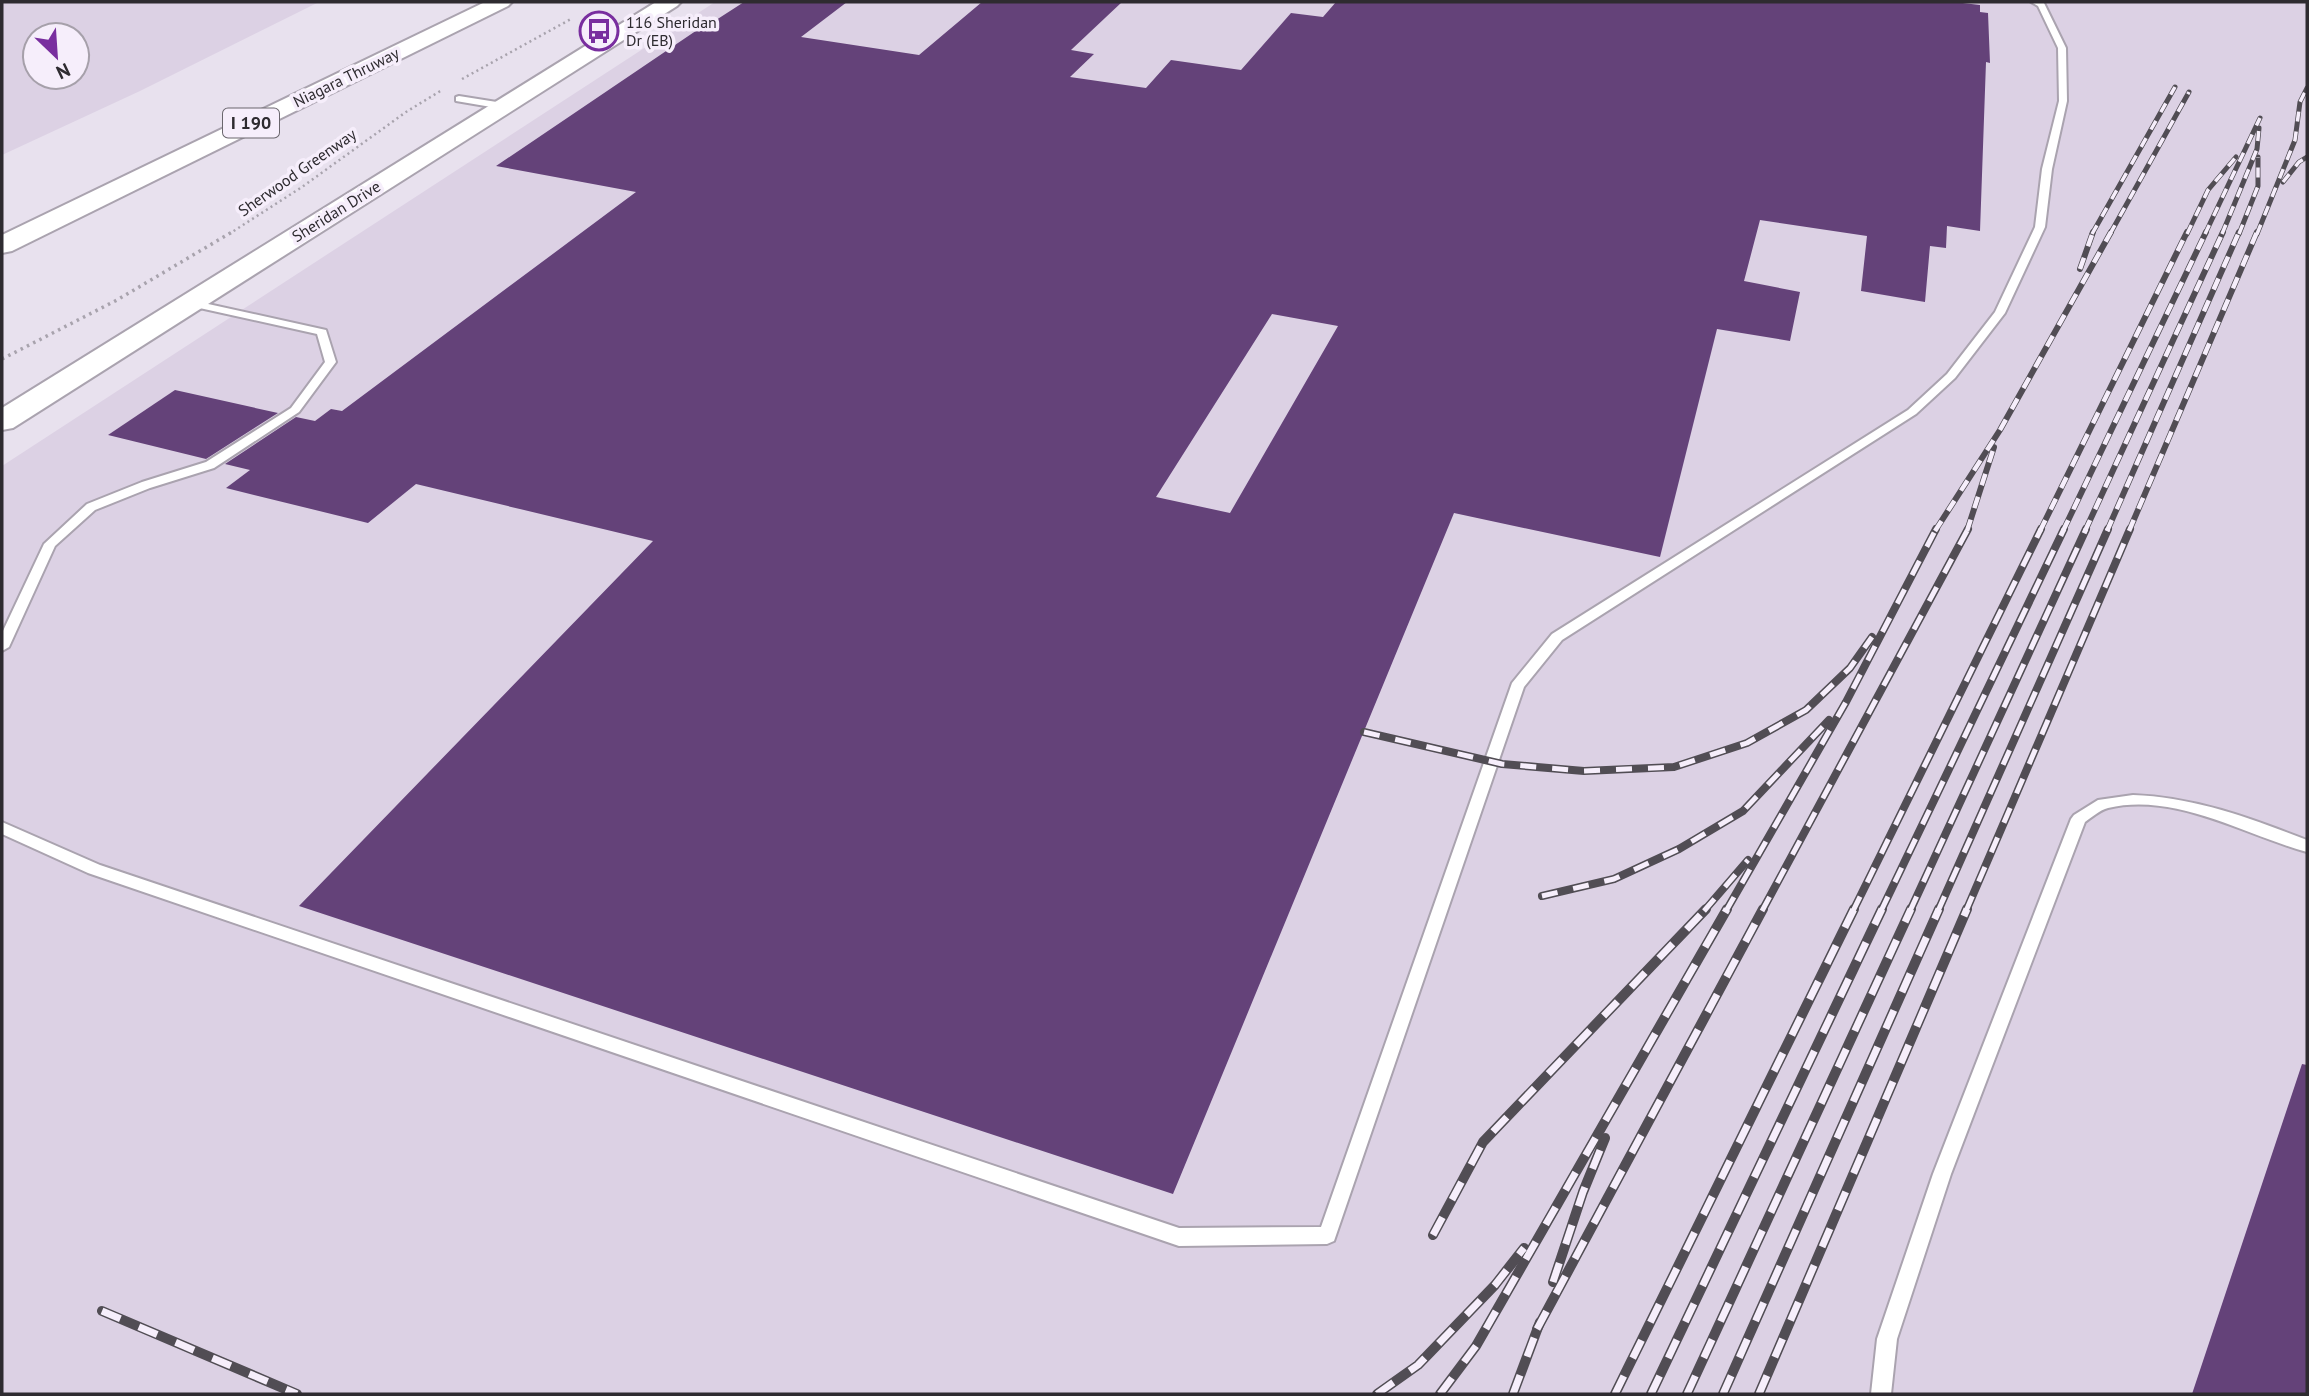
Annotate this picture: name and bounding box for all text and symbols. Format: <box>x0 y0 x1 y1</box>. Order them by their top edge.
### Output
bus stop icon: 116 Sheridan Dr (EB) <box>578 10 620 52</box>
place label: 116 Sheridan Dr (EB) <box>626 12 717 50</box>
north arrow <box>21 21 91 91</box>
street label: Niagara Thruway <box>290 42 403 111</box>
text: N <box>52 58 74 85</box>
road number: I 190 <box>223 109 279 138</box>
street label: Sherwood Greenway <box>234 123 360 220</box>
street label: Sheridan Drive <box>288 176 384 246</box>

